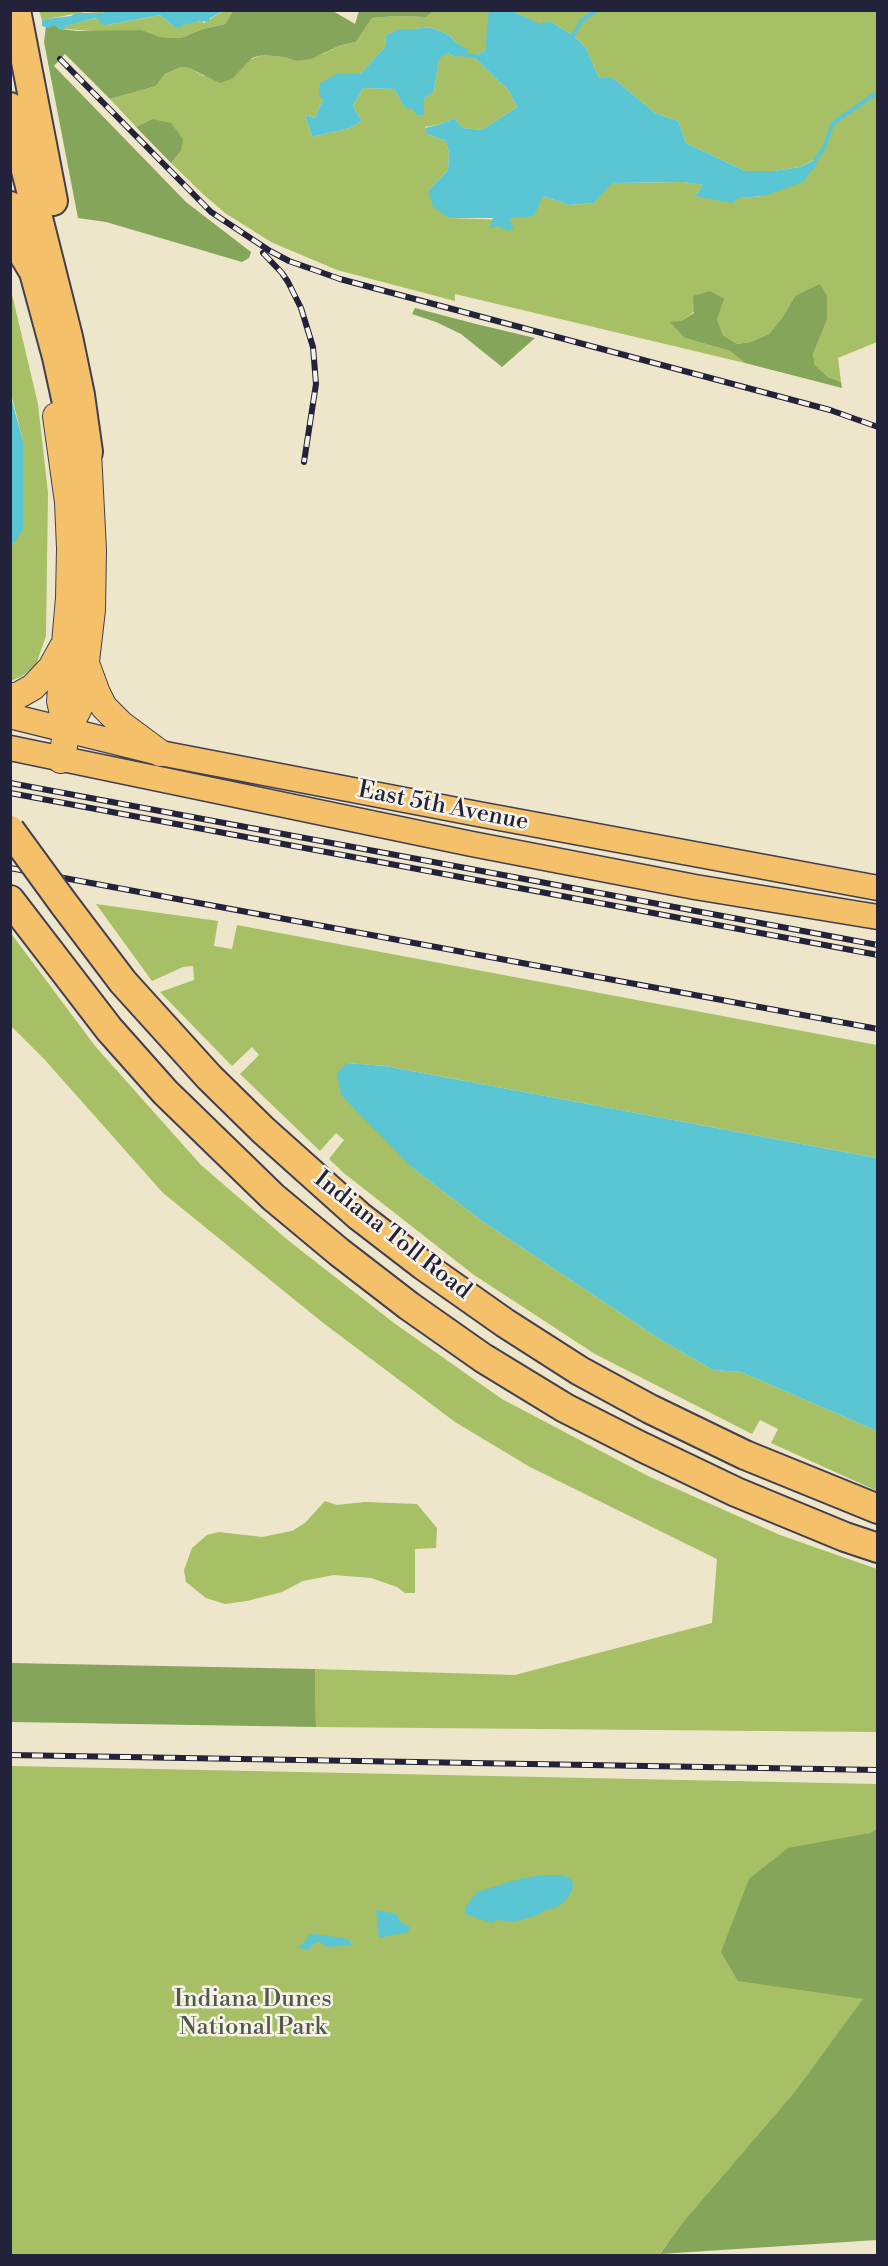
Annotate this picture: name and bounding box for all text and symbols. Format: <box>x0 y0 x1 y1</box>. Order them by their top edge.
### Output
street label: East 5th Avenue <box>355 776 531 838</box>
street label: Indiana Toll Road <box>308 1166 476 1306</box>
park label: Indiana Dunes National Park <box>174 1986 332 2042</box>

